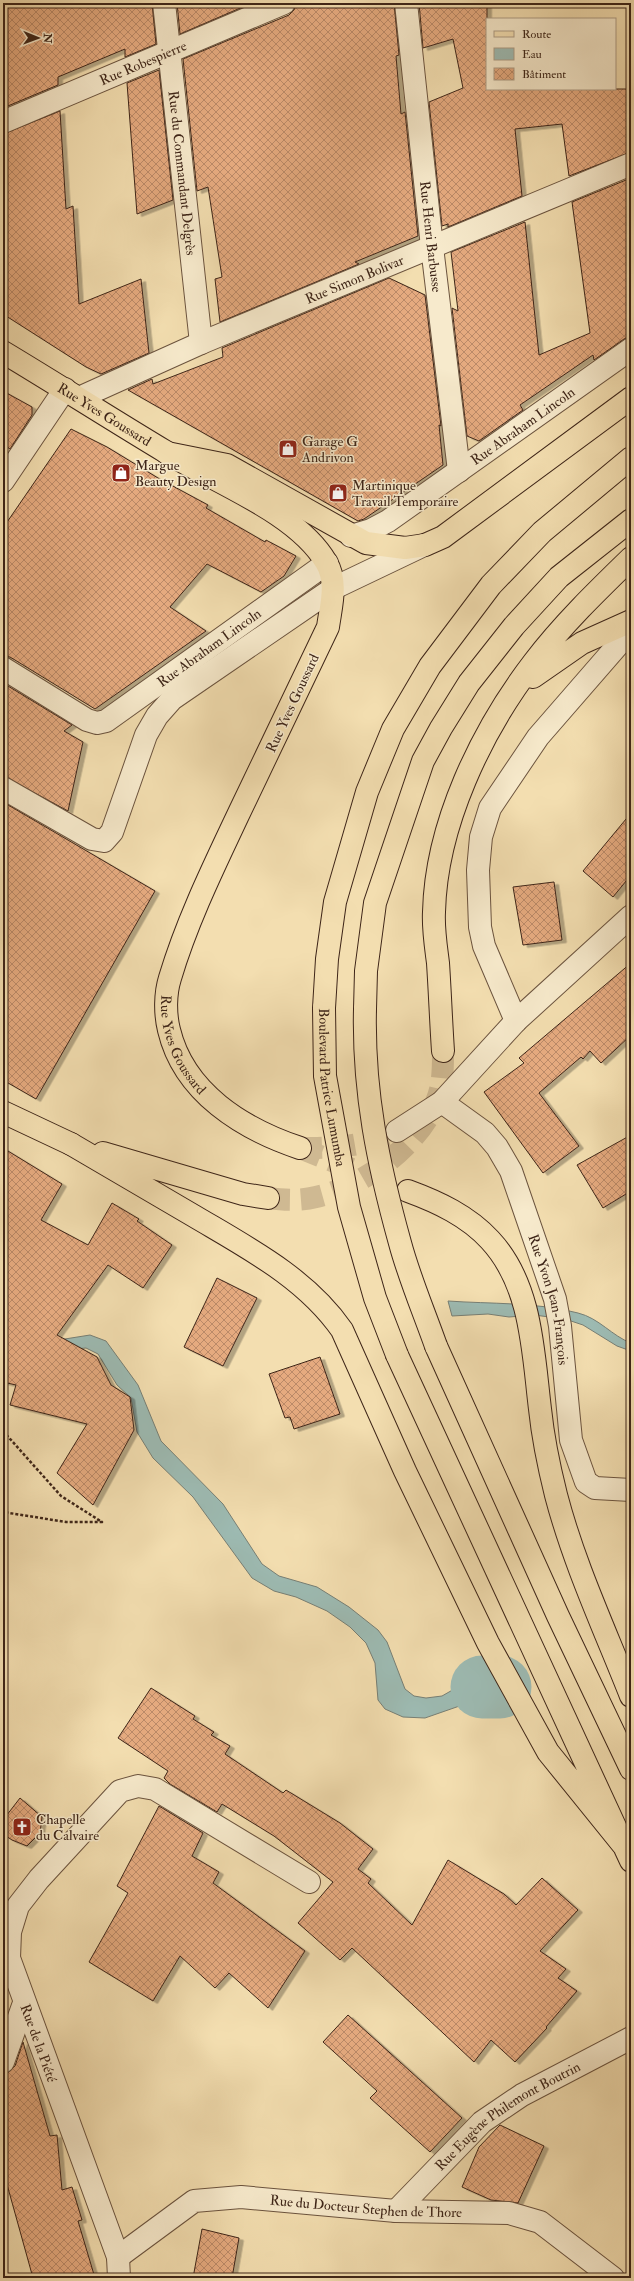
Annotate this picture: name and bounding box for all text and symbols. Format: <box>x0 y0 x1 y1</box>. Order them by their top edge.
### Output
north arrow <box>18 18 58 58</box>
legend <box>486 18 616 90</box>
text: Route <box>522 27 551 42</box>
text: N <box>41 32 54 44</box>
street label: Rue Robespierre <box>97 37 189 89</box>
text: Eau <box>522 47 542 62</box>
text: Bâtiment <box>522 67 566 82</box>
street label: Rue du Commandant Delgrès <box>165 90 199 257</box>
street label: Rue Henri Barbusse <box>416 180 445 294</box>
street label: Rue Simon Bolivar <box>303 251 407 308</box>
street label: Rue Yves Goussard <box>54 379 154 450</box>
street label: Rue Abraham Lincoln <box>467 383 578 469</box>
place label: Garage G Andrivon <box>301 433 358 466</box>
shop icon: Garage G Andrivon <box>277 438 299 460</box>
place label: Margue Beauty Design <box>135 457 217 491</box>
shop icon: Margue Beauty Design <box>110 462 132 484</box>
place label: Martinique Travail Temporaire <box>352 477 459 511</box>
shop icon: Martinique Travail Temporaire <box>327 482 349 504</box>
street label: Rue Abraham Lincoln <box>154 605 265 691</box>
street label: Rue Yves Goussard <box>262 651 323 755</box>
street label: Rue Yves Goussard <box>157 994 210 1098</box>
street label: Boulevard Patrice Lumumba <box>315 1008 349 1168</box>
street label: Rue Yvon Jean-François <box>524 1232 572 1366</box>
place label: Chapelle du Calvaire <box>36 1811 99 1844</box>
church icon: Chapelle du Calvaire <box>11 1816 33 1838</box>
street label: Rue de la Piété <box>17 2002 61 2085</box>
street label: Rue Eugène Philemont Boutrin <box>432 2058 583 2174</box>
street label: Rue du Docteur Stephen de Thore <box>269 2192 462 2221</box>

